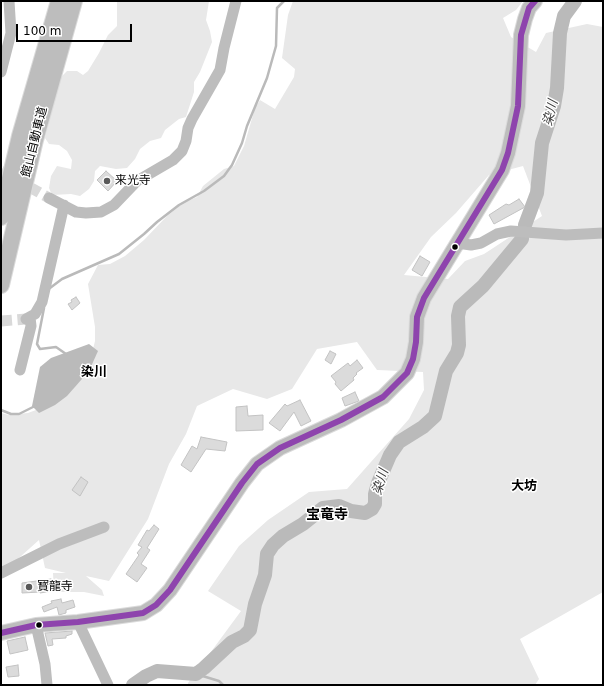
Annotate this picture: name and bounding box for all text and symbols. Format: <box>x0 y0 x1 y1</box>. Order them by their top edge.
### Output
scale bar <box>18 16 134 42</box>
text: 100 m <box>23 24 61 38</box>
water label: 染川 <box>540 98 562 128</box>
street label: 館山自動車道 <box>19 105 51 179</box>
place label: 来光寺 <box>115 174 151 188</box>
marker: 来光寺 <box>102 176 112 186</box>
unlabelled marker <box>450 242 460 252</box>
district label: 染川 <box>81 365 107 381</box>
water label: 染川 <box>370 467 392 497</box>
district label: 大坊 <box>511 479 537 495</box>
district label: 宝竜寺 <box>306 507 348 523</box>
place label: 寳龍寺 <box>37 580 73 594</box>
marker: 寳龍寺 <box>24 582 34 592</box>
unlabelled marker <box>34 620 44 630</box>

